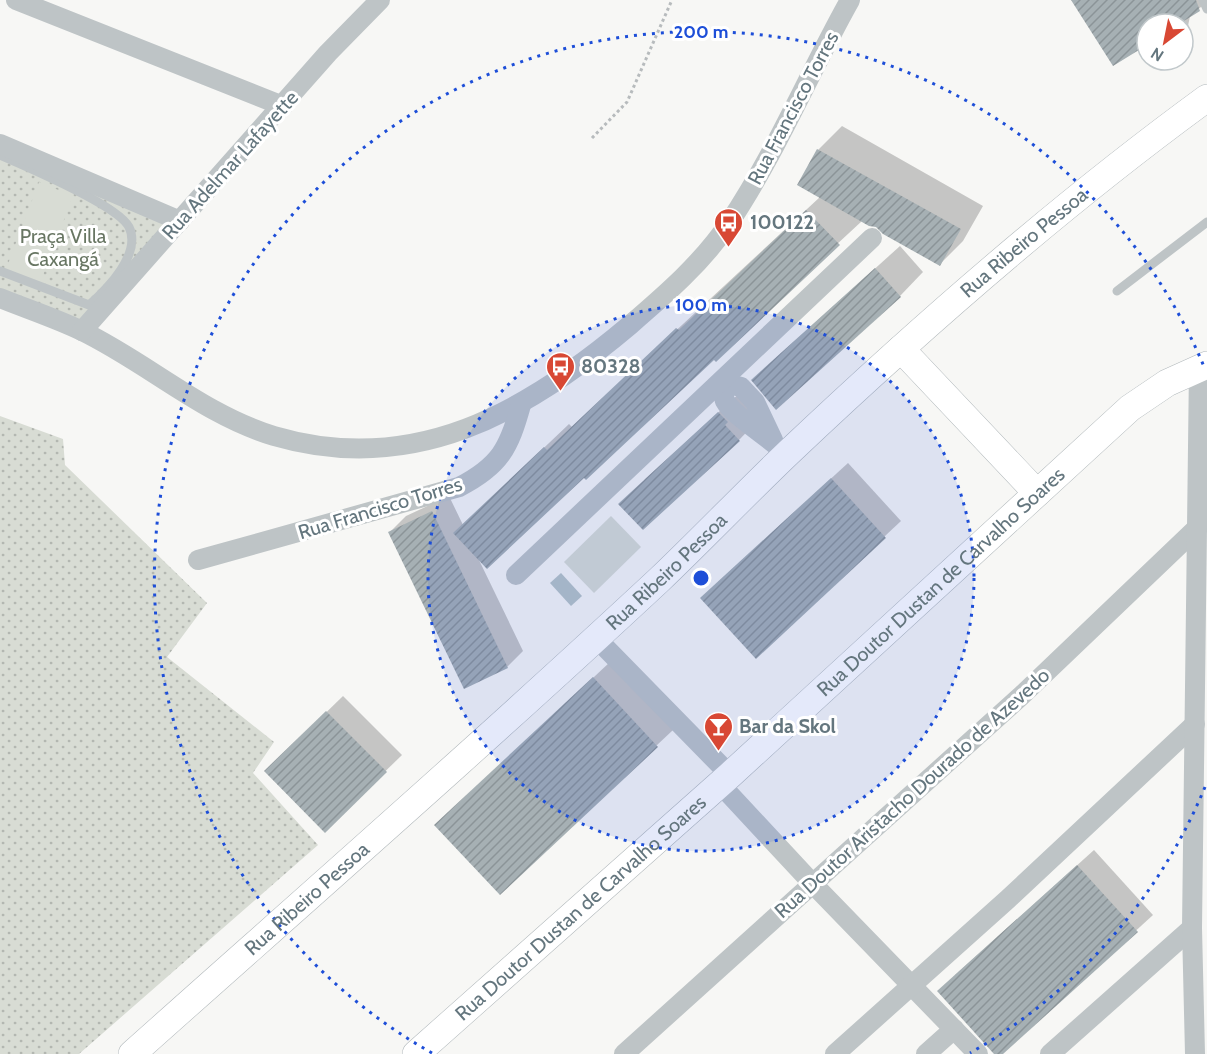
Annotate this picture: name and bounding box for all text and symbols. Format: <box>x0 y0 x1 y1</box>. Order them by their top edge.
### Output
north arrow <box>1135 12 1195 72</box>
text: 200 m <box>674 21 728 43</box>
street label: Rua Francisco Torres <box>743 27 843 189</box>
text: N <box>1147 43 1167 65</box>
street label: Rua Adelmar Lafayette <box>157 86 303 244</box>
street label: Rua Ribeiro Pessoa <box>955 182 1092 303</box>
bus stop icon: 100122 <box>713 206 745 248</box>
place label: 100122 <box>750 210 814 234</box>
park label: Praça Villa Caxangá <box>20 224 107 271</box>
text: 100 m <box>675 294 727 316</box>
bus stop icon: 80328 <box>544 350 576 392</box>
place label: 80328 <box>581 354 641 378</box>
street label: Rua Doutor Dustan de Carvalho Soares <box>812 462 1069 701</box>
street label: Rua Francisco Torres <box>295 472 465 544</box>
street label: Rua Ribeiro Pessoa <box>601 508 732 635</box>
centre of rings <box>691 568 711 588</box>
street label: Rua Doutor Aristacho Dourado de Azevedo <box>770 663 1054 923</box>
bar icon: Bar da Skol <box>702 710 734 752</box>
place label: Bar da Skol <box>739 714 836 738</box>
street label: Rua Doutor Dustan de Carvalho Soares <box>450 790 711 1026</box>
street label: Rua Ribeiro Pessoa <box>240 837 374 960</box>

